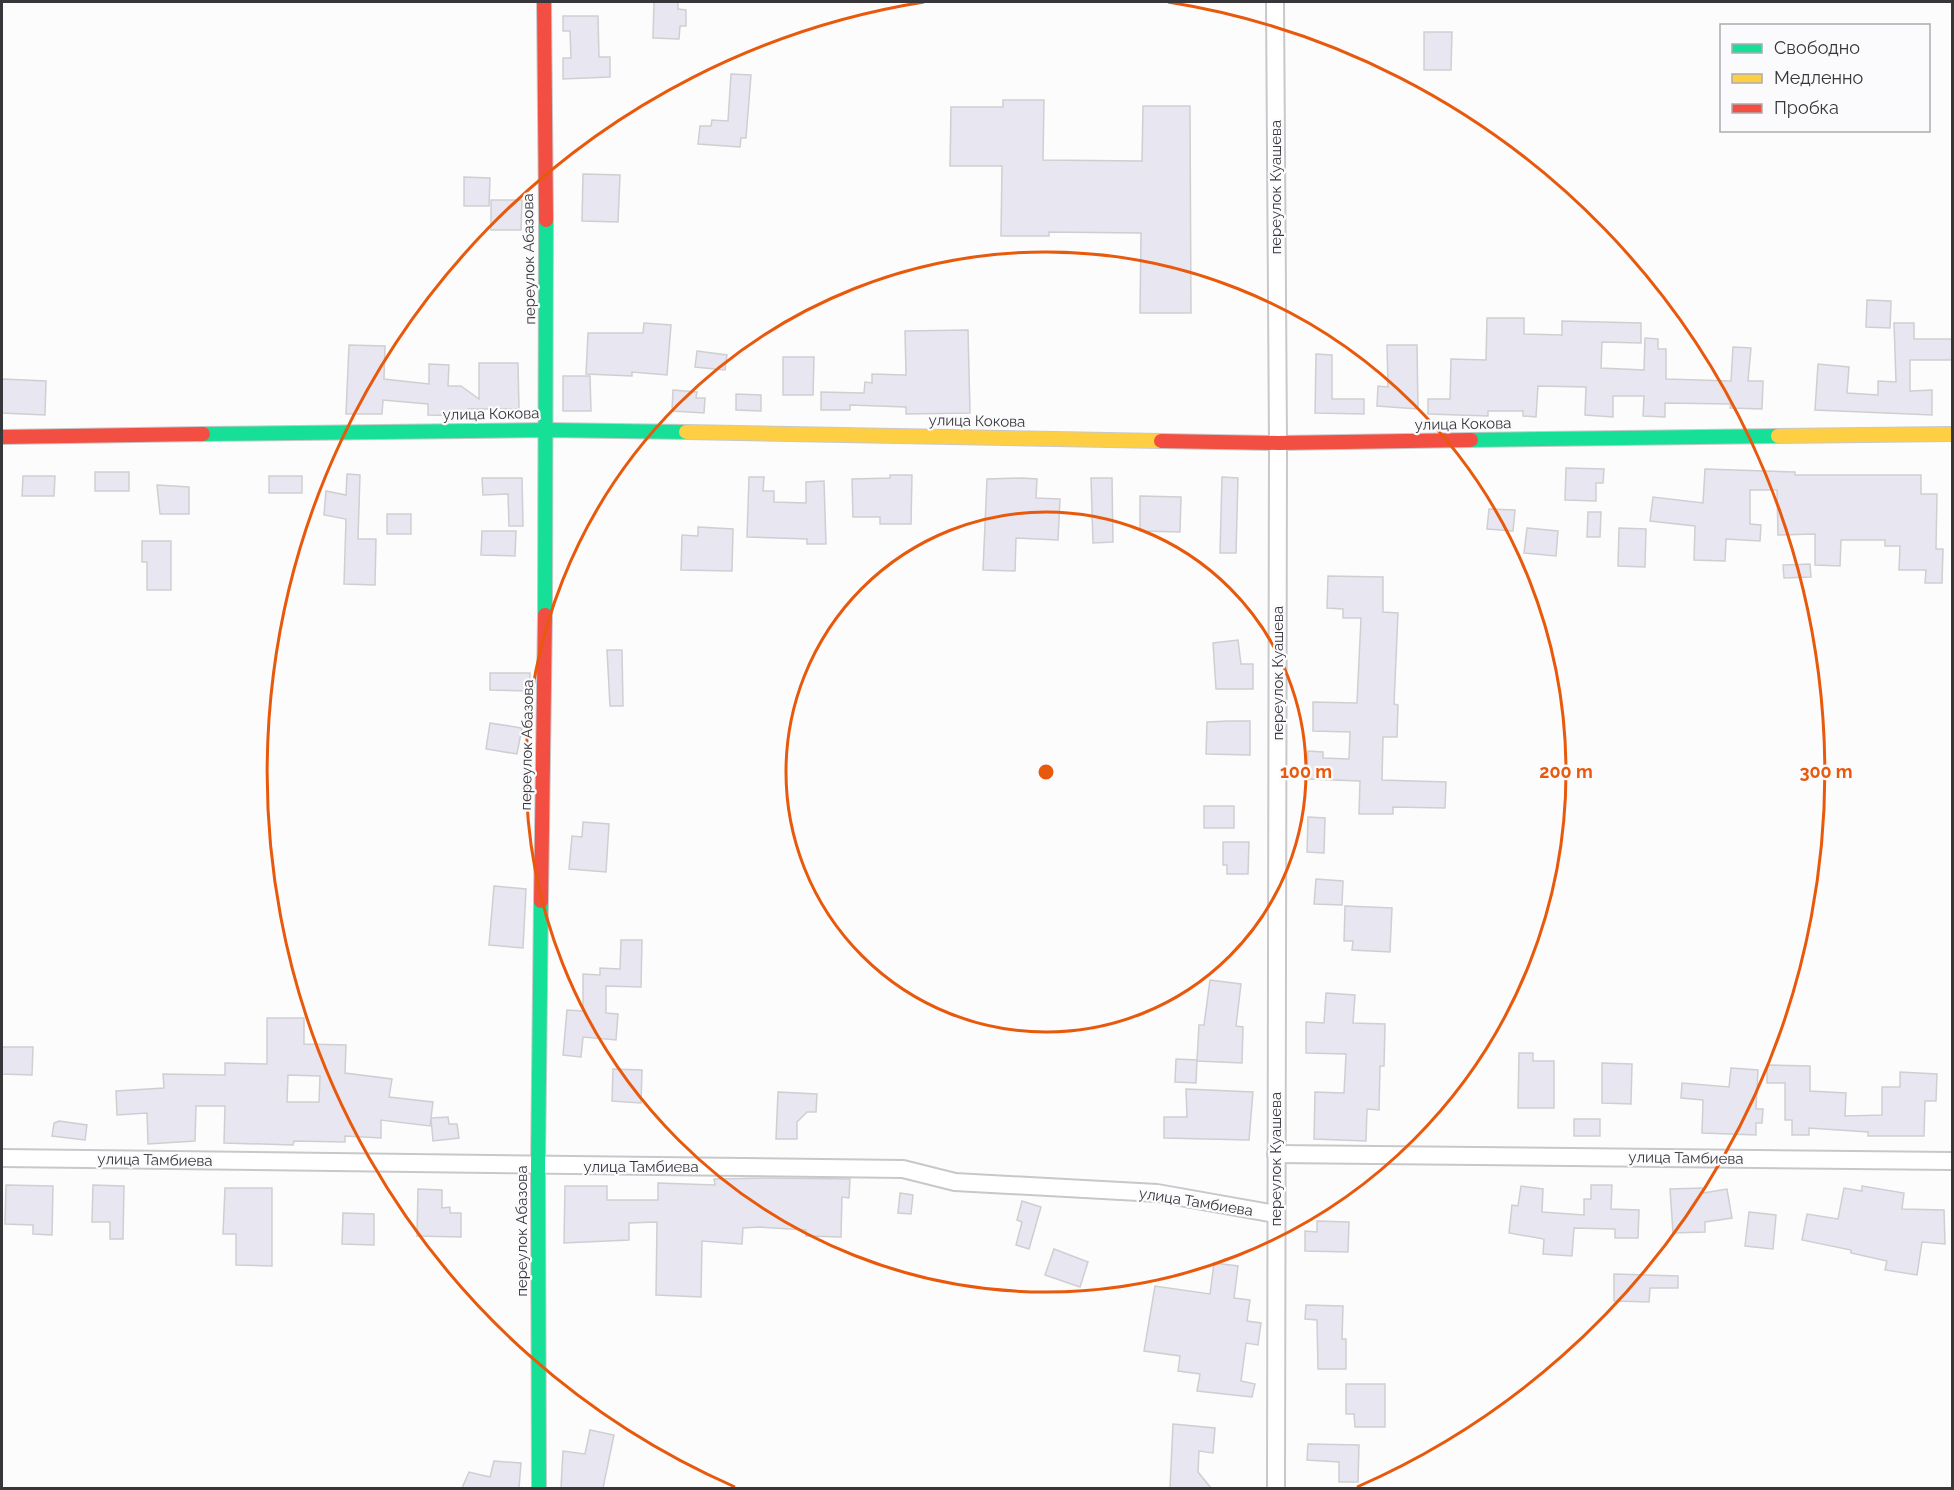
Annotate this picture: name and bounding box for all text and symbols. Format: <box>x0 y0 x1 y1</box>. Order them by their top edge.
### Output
legend <box>1720 24 1930 132</box>
text: Свободно <box>1774 37 1860 58</box>
text: Медленно <box>1774 67 1863 88</box>
text: Пробка <box>1774 97 1839 118</box>
street label: переулок Куашева <box>1267 120 1285 254</box>
street label: переулок Абазова <box>519 193 539 325</box>
street label: улица Кокова <box>442 404 540 424</box>
street label: улица Кокова <box>928 411 1026 431</box>
street label: улица Кокова <box>1414 414 1512 434</box>
street label: переулок Куашева <box>1269 606 1287 740</box>
street label: переулок Абазова <box>517 679 537 811</box>
text: 100 m <box>1280 761 1332 782</box>
text: 200 m <box>1539 761 1593 782</box>
text: 300 m <box>1799 761 1853 782</box>
centre of rings <box>1036 762 1056 782</box>
street label: переулок Куашева <box>1267 1092 1285 1226</box>
street label: улица Тамбиева <box>1628 1148 1744 1168</box>
street label: улица Тамбиева <box>97 1150 213 1170</box>
street label: улица Тамбиева <box>583 1158 699 1176</box>
street label: переулок Абазова <box>513 1165 531 1297</box>
street label: улица Тамбиева <box>1138 1184 1254 1220</box>

